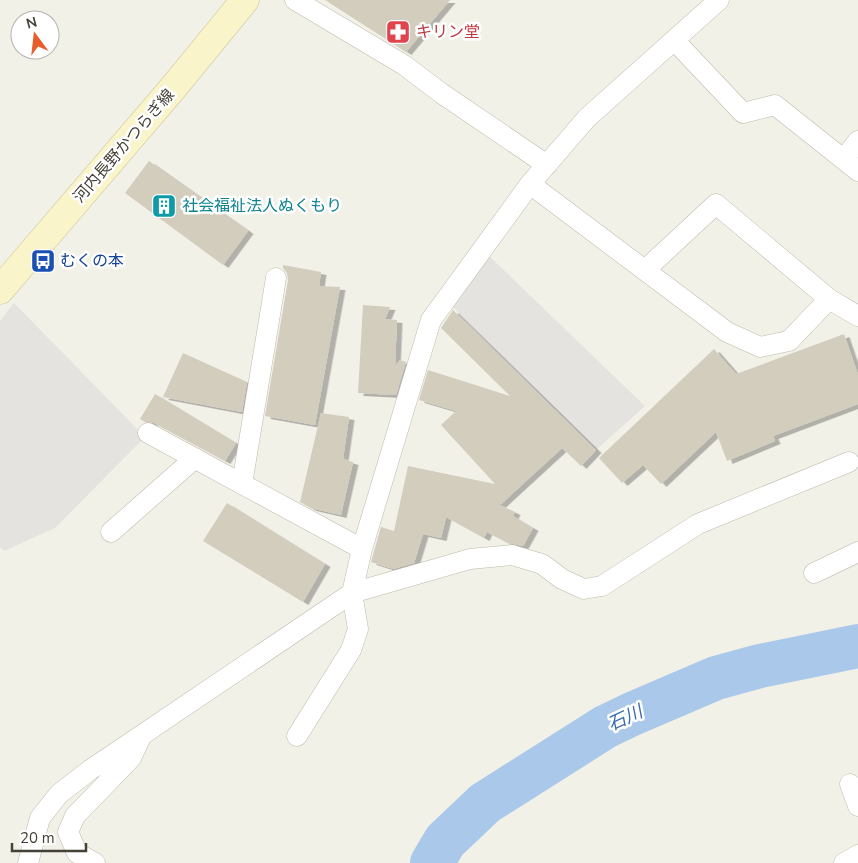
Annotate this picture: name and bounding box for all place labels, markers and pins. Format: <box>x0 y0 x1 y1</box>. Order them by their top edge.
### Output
pharmacy icon: キリン堂 <box>385 19 411 45</box>
place label: キリン堂 <box>416 21 480 43</box>
building icon: 社会福祉法人ぬくもり <box>151 193 177 219</box>
place label: 社会福祉法人ぬくもり <box>182 195 342 217</box>
bus stop icon: むくの本 <box>30 248 56 274</box>
place label: むくの本 <box>60 250 124 272</box>

